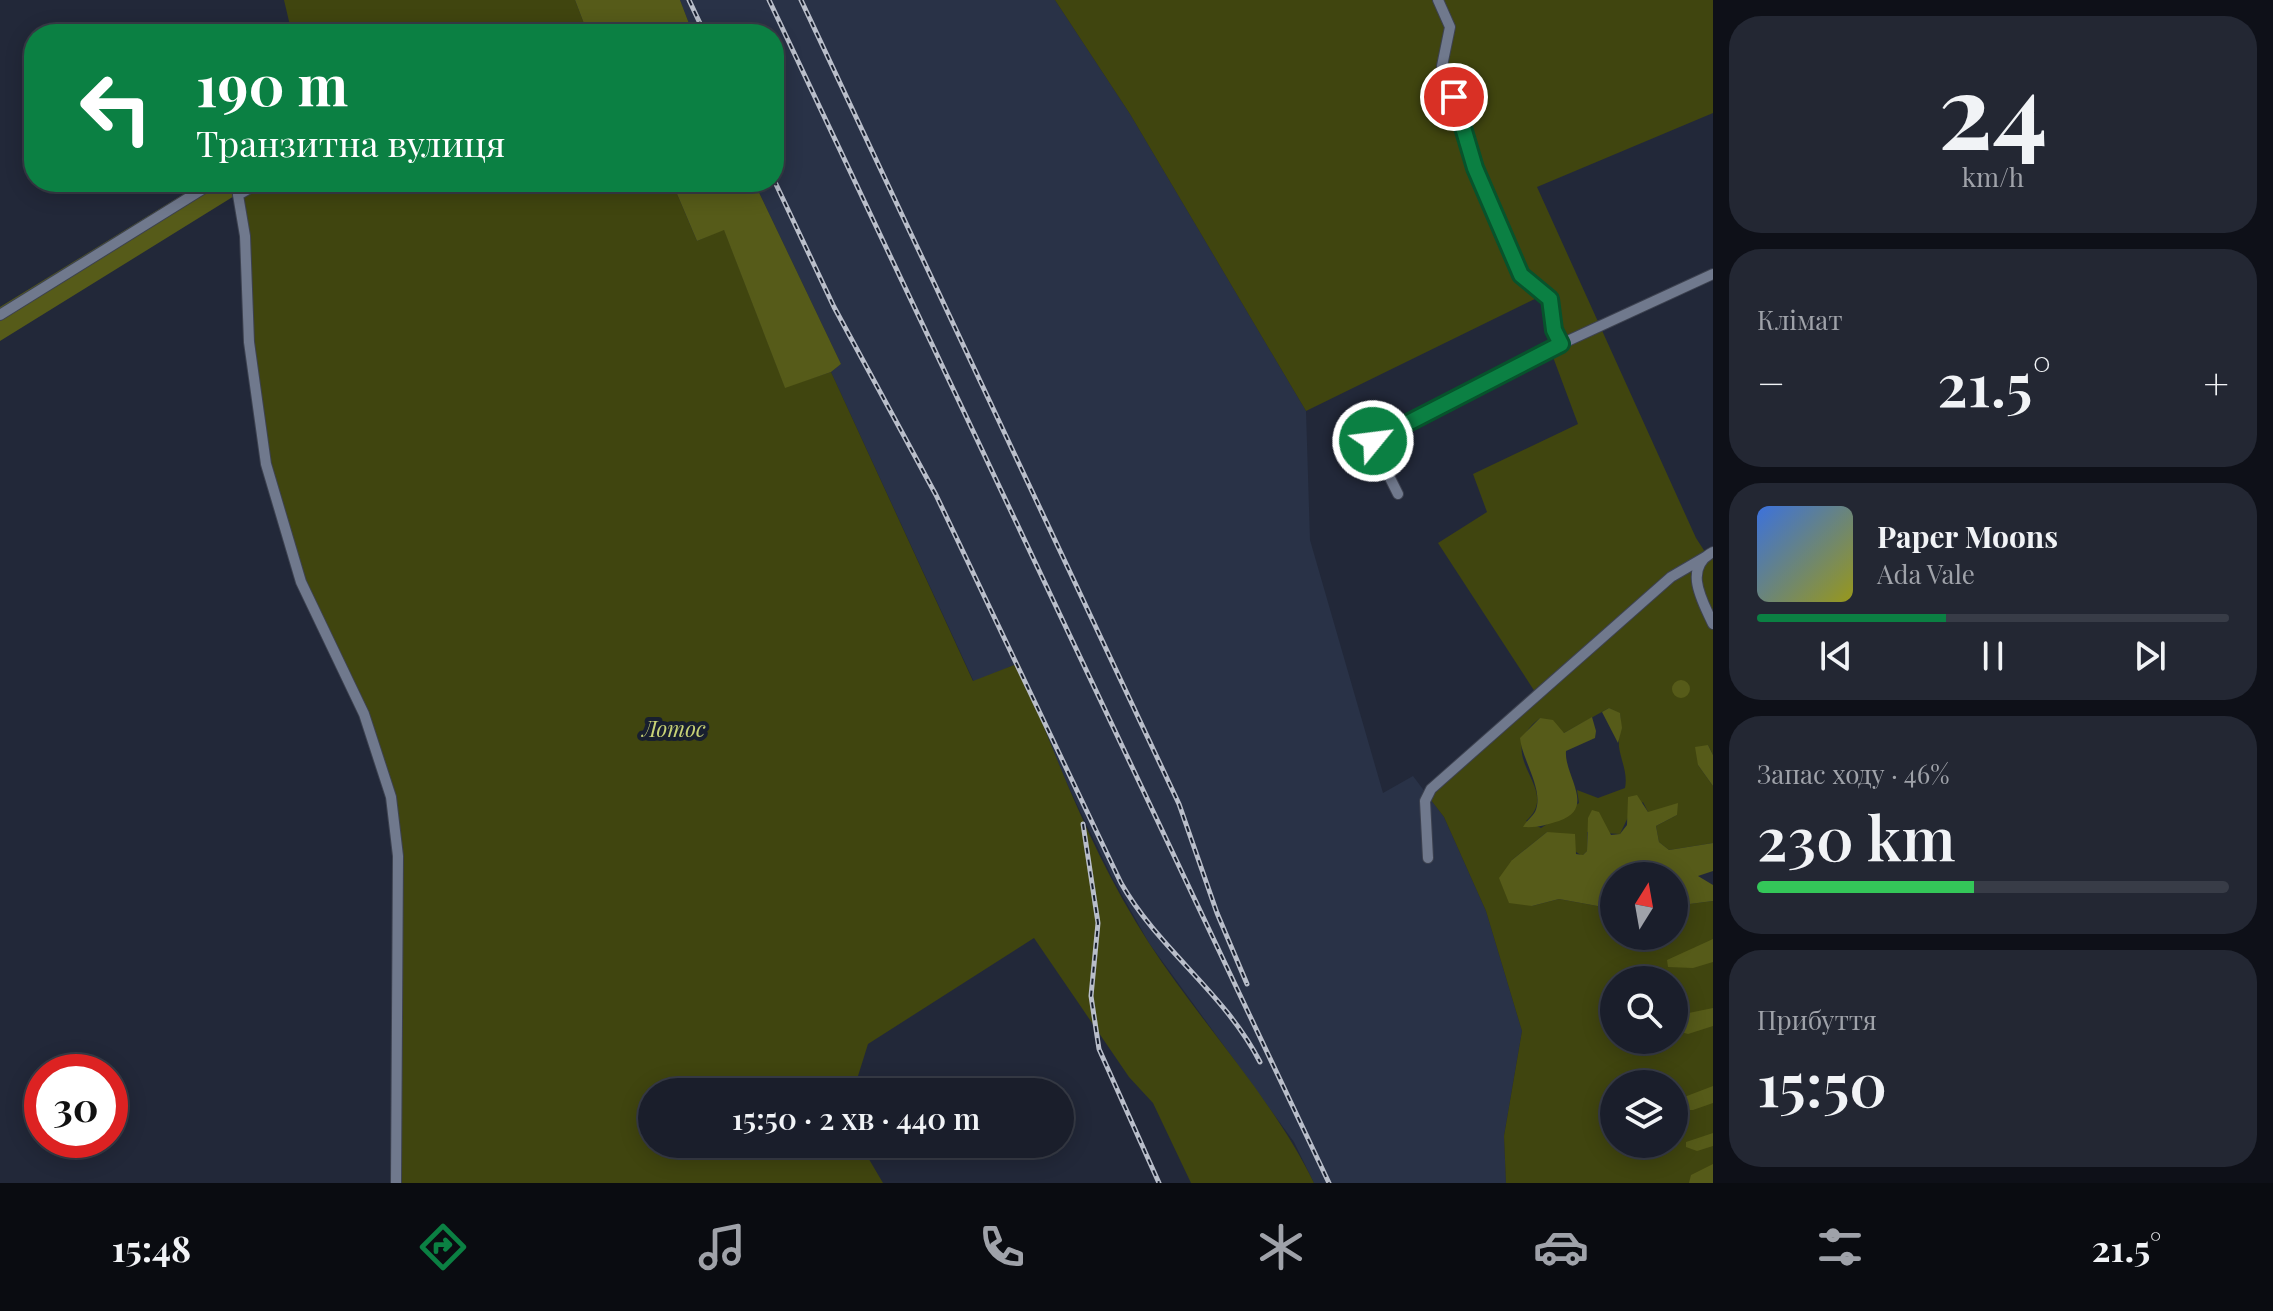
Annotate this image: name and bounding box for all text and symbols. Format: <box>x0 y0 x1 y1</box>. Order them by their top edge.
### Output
text: 24 <box>1938 37 2048 176</box>
text: 190 m <box>196 46 348 121</box>
icon: left <box>64 56 168 160</box>
pin <box>1420 63 1488 131</box>
icon: arrive <box>1432 75 1476 119</box>
text: Транзитна вулиця <box>196 118 505 166</box>
text: km/h <box>1962 159 2024 194</box>
text: Клімат <box>1757 302 1843 337</box>
text: 21.5° <box>1937 342 2051 422</box>
text: − <box>1757 352 1785 411</box>
text: + <box>2203 352 2229 411</box>
position arrow <box>1331 399 1415 483</box>
text: Paper Moons <box>1877 516 2058 556</box>
text: Ada Vale <box>1877 556 1975 591</box>
icon: previous <box>1814 634 1858 678</box>
icon: pause <box>1971 634 2015 678</box>
icon: next <box>2128 634 2172 678</box>
park label: Лотос <box>641 713 706 743</box>
text: Запас ходу · 46% <box>1757 756 1949 791</box>
text: 230 km <box>1757 796 1955 876</box>
north arrow <box>1600 862 1688 950</box>
map controls <box>1600 862 1688 1158</box>
button: search <box>1600 966 1688 1054</box>
text: Прибуття <box>1757 1002 1877 1037</box>
text: 15:50 <box>1757 1042 1887 1122</box>
speed limit sign: 30 <box>24 1054 128 1158</box>
button: layers <box>1600 1070 1688 1158</box>
text: 15:50 · 2 хв · 440 m <box>732 1098 980 1138</box>
icon: directions <box>415 1219 471 1275</box>
icon: music <box>694 1219 750 1275</box>
icon: phone <box>974 1219 1030 1275</box>
icon: climate <box>1253 1219 1309 1275</box>
icon: car <box>1533 1219 1589 1275</box>
icon: filters <box>1812 1219 1868 1275</box>
text: 15:48 <box>112 1223 191 1271</box>
text: 21.5° <box>2092 1223 2161 1271</box>

